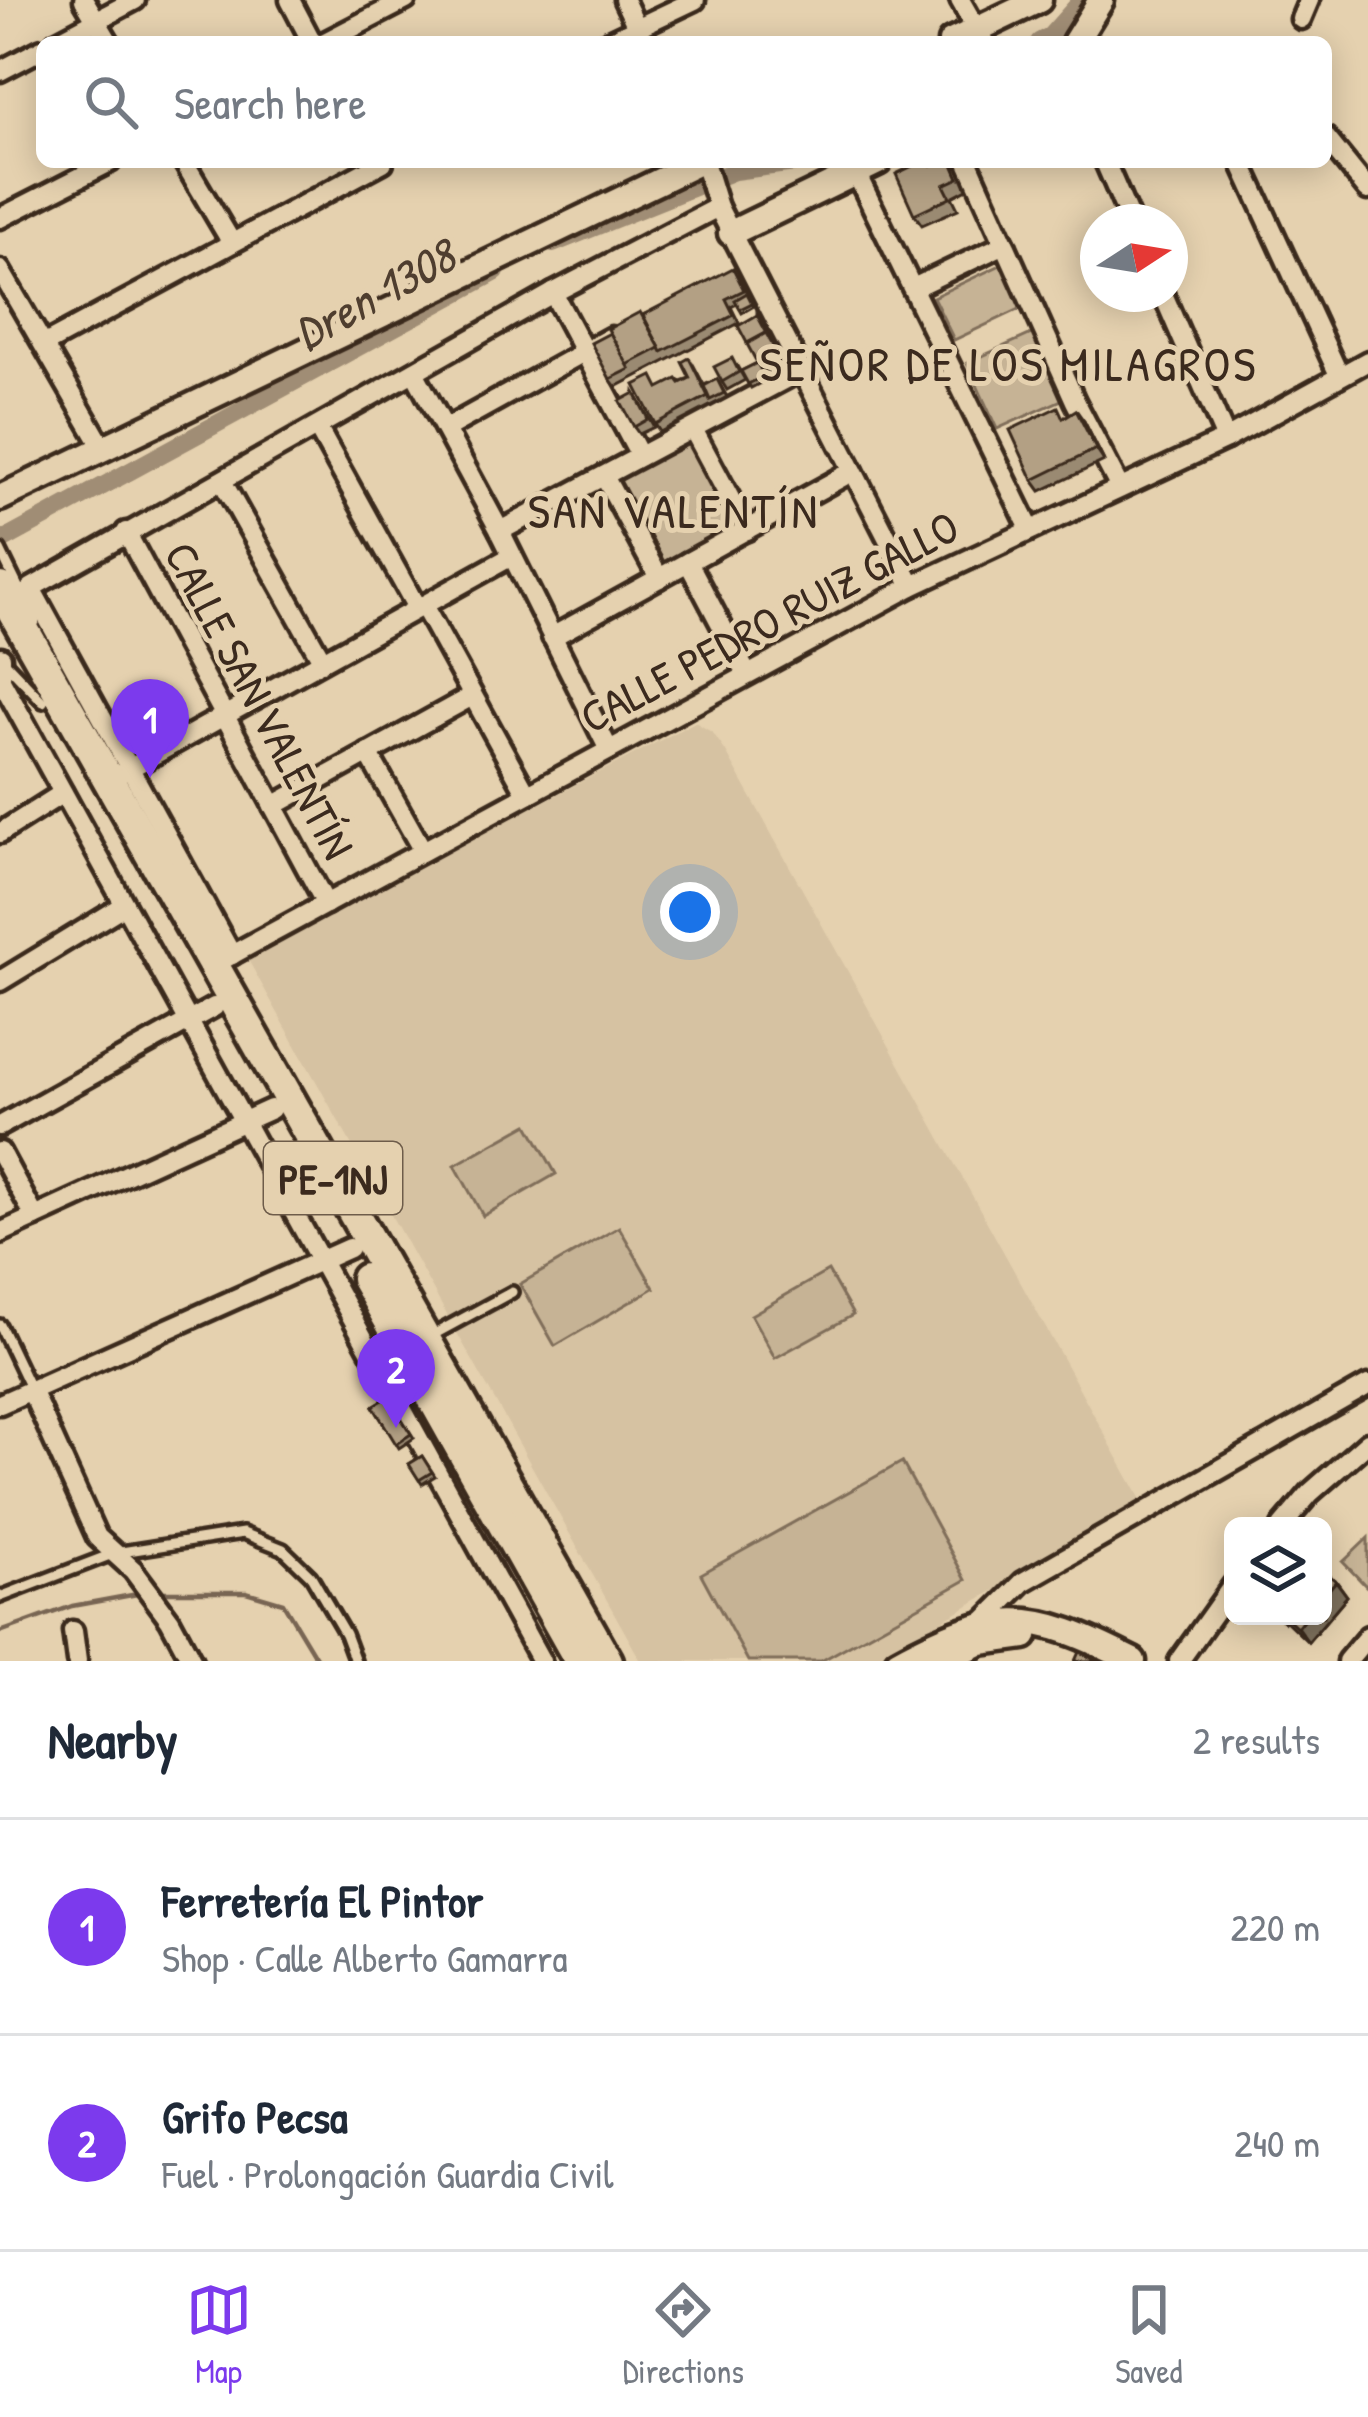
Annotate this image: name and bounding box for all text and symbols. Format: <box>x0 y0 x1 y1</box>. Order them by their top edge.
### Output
search box <box>36 36 1332 168</box>
icon: search <box>78 69 144 135</box>
text: Search here <box>174 72 366 133</box>
north arrow <box>1080 204 1188 312</box>
water label: Dren 1308 <box>282 221 471 365</box>
district label: SEÑOR DE LOS MILAGROS <box>760 331 1258 396</box>
district label: SAN VALENTÍN <box>528 478 820 543</box>
street label: CALLE PEDRO RUIZ GALLO <box>569 495 969 747</box>
street label: CALLE SAN VALENTÍN <box>151 531 369 869</box>
pin: 1 <box>111 679 189 778</box>
your location <box>660 882 720 942</box>
road number: PE-1NJ <box>264 1142 402 1214</box>
pin: 2 <box>357 1329 435 1428</box>
map controls <box>1224 1517 1332 1625</box>
button: layers <box>1224 1517 1332 1625</box>
text: Nearby <box>48 1705 178 1774</box>
text: 2 results <box>1193 1713 1320 1766</box>
text: Ferretería El Pintor <box>162 1870 483 1931</box>
text: 1 <box>80 1900 94 1953</box>
text: 220 m <box>1231 1900 1320 1953</box>
text: Shop · Calle Alberto Gamarra <box>162 1931 568 1984</box>
text: Grifo Pecsa <box>162 2086 348 2147</box>
text: 2 <box>78 2116 96 2169</box>
text: 240 m <box>1234 2116 1320 2169</box>
text: Fuel · Prolongación Guardia Civil <box>162 2147 614 2200</box>
tab: Map <box>186 2277 252 2393</box>
tab: Directions <box>623 2277 744 2393</box>
tab: Saved <box>1115 2277 1182 2393</box>

